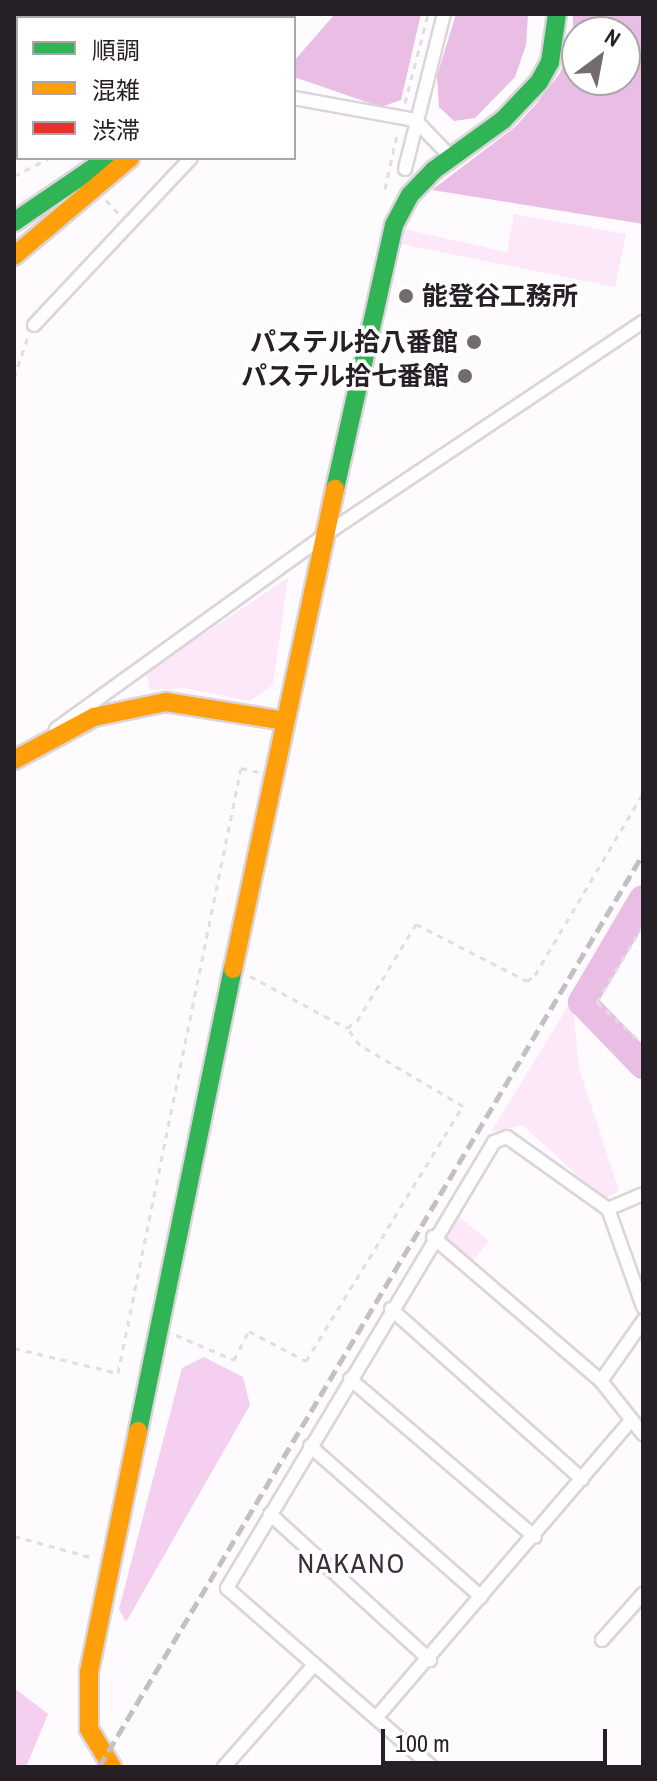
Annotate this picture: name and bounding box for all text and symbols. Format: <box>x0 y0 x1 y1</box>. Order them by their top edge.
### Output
legend <box>16 16 296 160</box>
north arrow <box>561 16 641 96</box>
text: N <box>599 21 626 54</box>
text: 順調 <box>92 34 140 66</box>
text: 混雑 <box>92 74 140 106</box>
text: 渋滞 <box>92 114 140 146</box>
place label: 能登谷工務所 <box>422 280 578 312</box>
marker: 能登谷工務所 <box>397 287 415 305</box>
place label: パステル拾八番館 <box>250 326 458 358</box>
marker: パステル拾八番館 <box>465 333 483 351</box>
place label: パステル拾七番館 <box>241 360 449 392</box>
marker: パステル拾七番館 <box>456 367 474 385</box>
district label: NAKANO <box>298 1546 406 1580</box>
scale bar <box>385 1713 611 1763</box>
text: 100 m <box>395 1727 450 1759</box>

